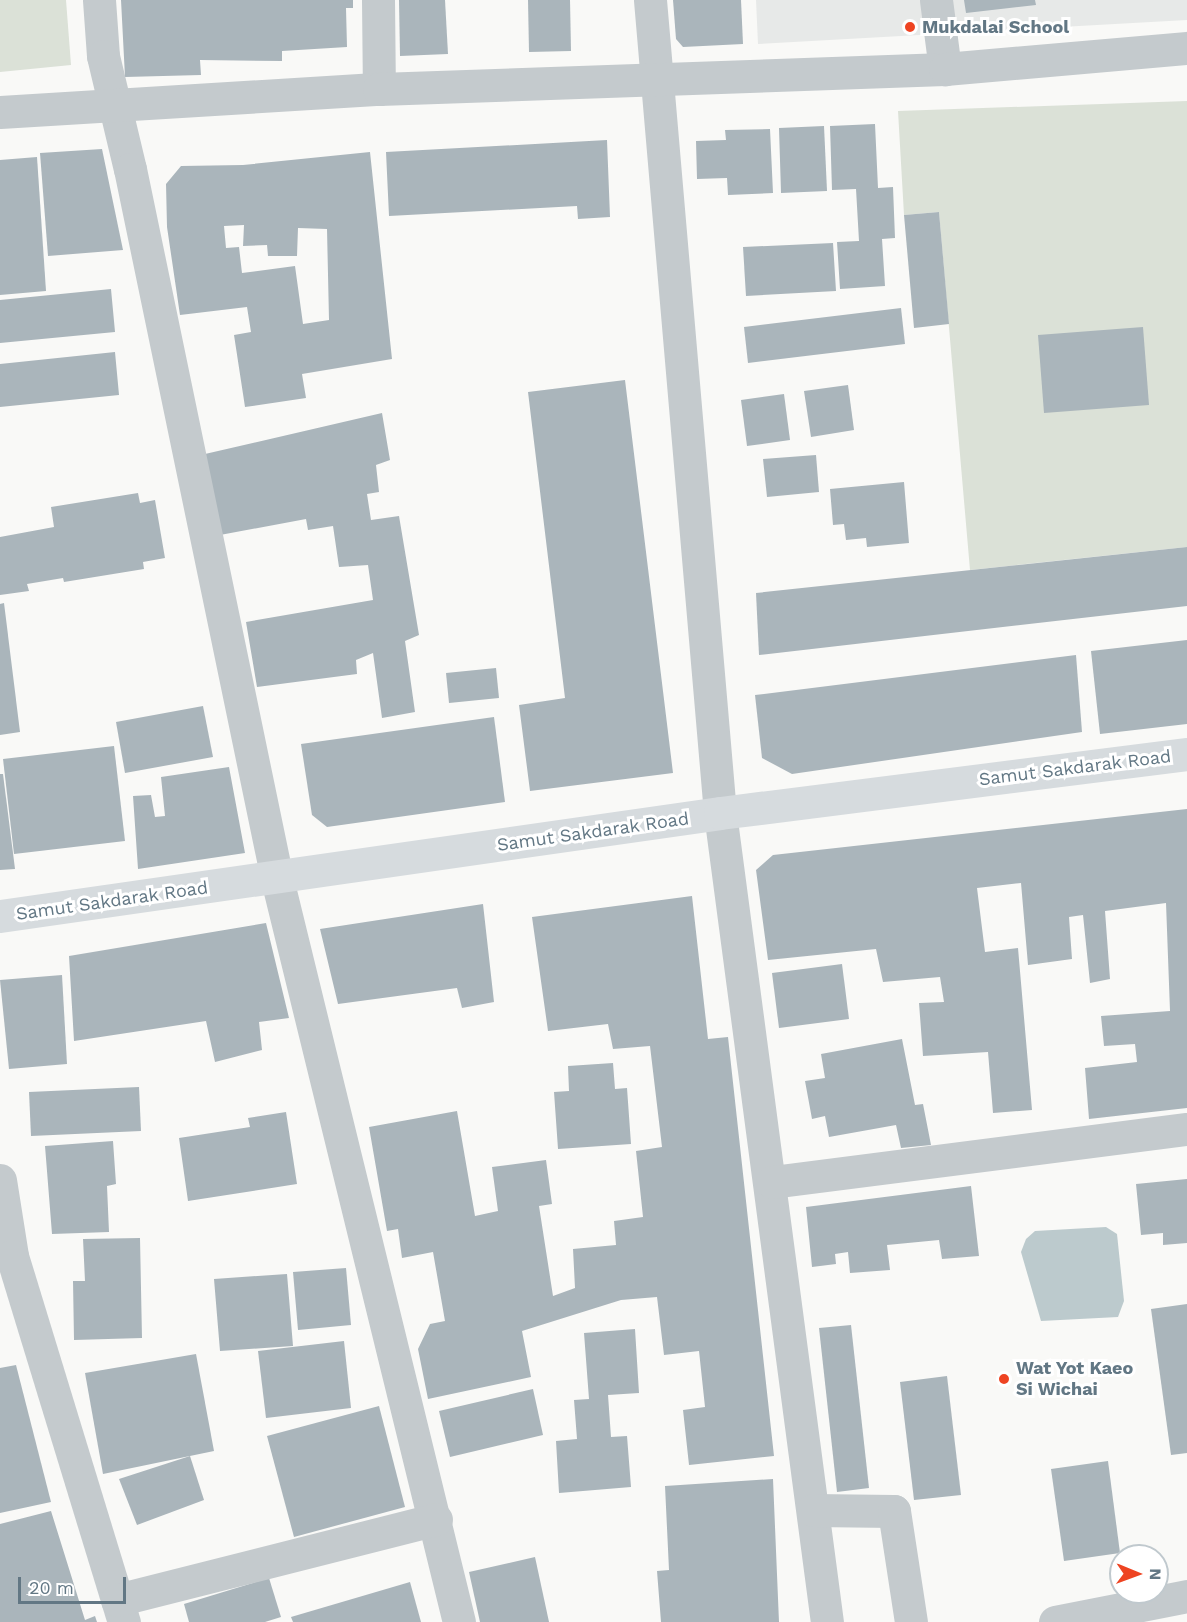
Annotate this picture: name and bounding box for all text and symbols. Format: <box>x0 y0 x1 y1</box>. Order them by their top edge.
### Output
place label: Mukdalai School <box>922 16 1069 38</box>
marker: Mukdalai School <box>903 20 917 34</box>
street label: Samut Sakdarak Road <box>977 745 1173 791</box>
street label: Samut Sakdarak Road <box>495 808 691 856</box>
street label: Samut Sakdarak Road <box>14 877 210 925</box>
place label: Wat Yot Kaeo Si Wichai <box>1016 1358 1134 1400</box>
marker: Wat Yot Kaeo Si Wichai <box>997 1372 1011 1386</box>
north arrow <box>1109 1544 1169 1604</box>
scale bar <box>21 1565 129 1603</box>
text: N <box>1146 1568 1165 1580</box>
text: 20 m <box>29 1577 74 1598</box>

